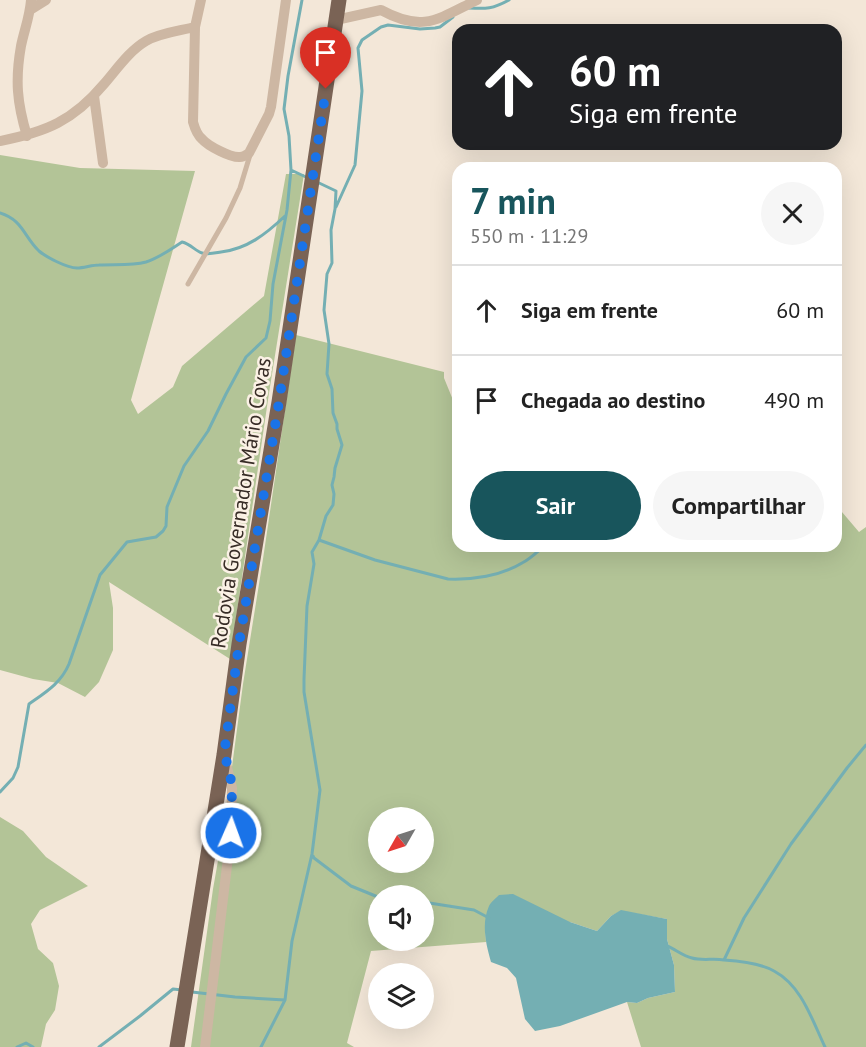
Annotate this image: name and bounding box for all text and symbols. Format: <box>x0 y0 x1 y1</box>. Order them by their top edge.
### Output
pin <box>300 27 351 89</box>
icon: arrive <box>309 36 342 69</box>
text: 60 m <box>569 43 661 98</box>
icon: ahead <box>470 48 548 126</box>
text: Siga em frente <box>569 96 737 130</box>
text: 7 min <box>470 177 556 224</box>
button: close <box>761 182 824 245</box>
text: 550 m · 11:29 <box>470 223 588 249</box>
icon: ahead <box>470 294 503 327</box>
text: Siga em frente <box>521 296 658 324</box>
text: 60 m <box>776 296 824 324</box>
street label: Rodovia Governador Mário Covas <box>204 356 277 650</box>
icon: arrive <box>470 384 503 417</box>
text: Chegada ao destino <box>521 386 705 414</box>
text: 490 m <box>764 386 824 414</box>
button: Sair <box>470 471 641 540</box>
button: Compartilhar <box>653 471 824 540</box>
position arrow <box>199 801 263 865</box>
north arrow <box>368 807 434 873</box>
map controls <box>368 807 434 1029</box>
button: sound <box>368 885 434 951</box>
button: layers <box>368 963 434 1029</box>

